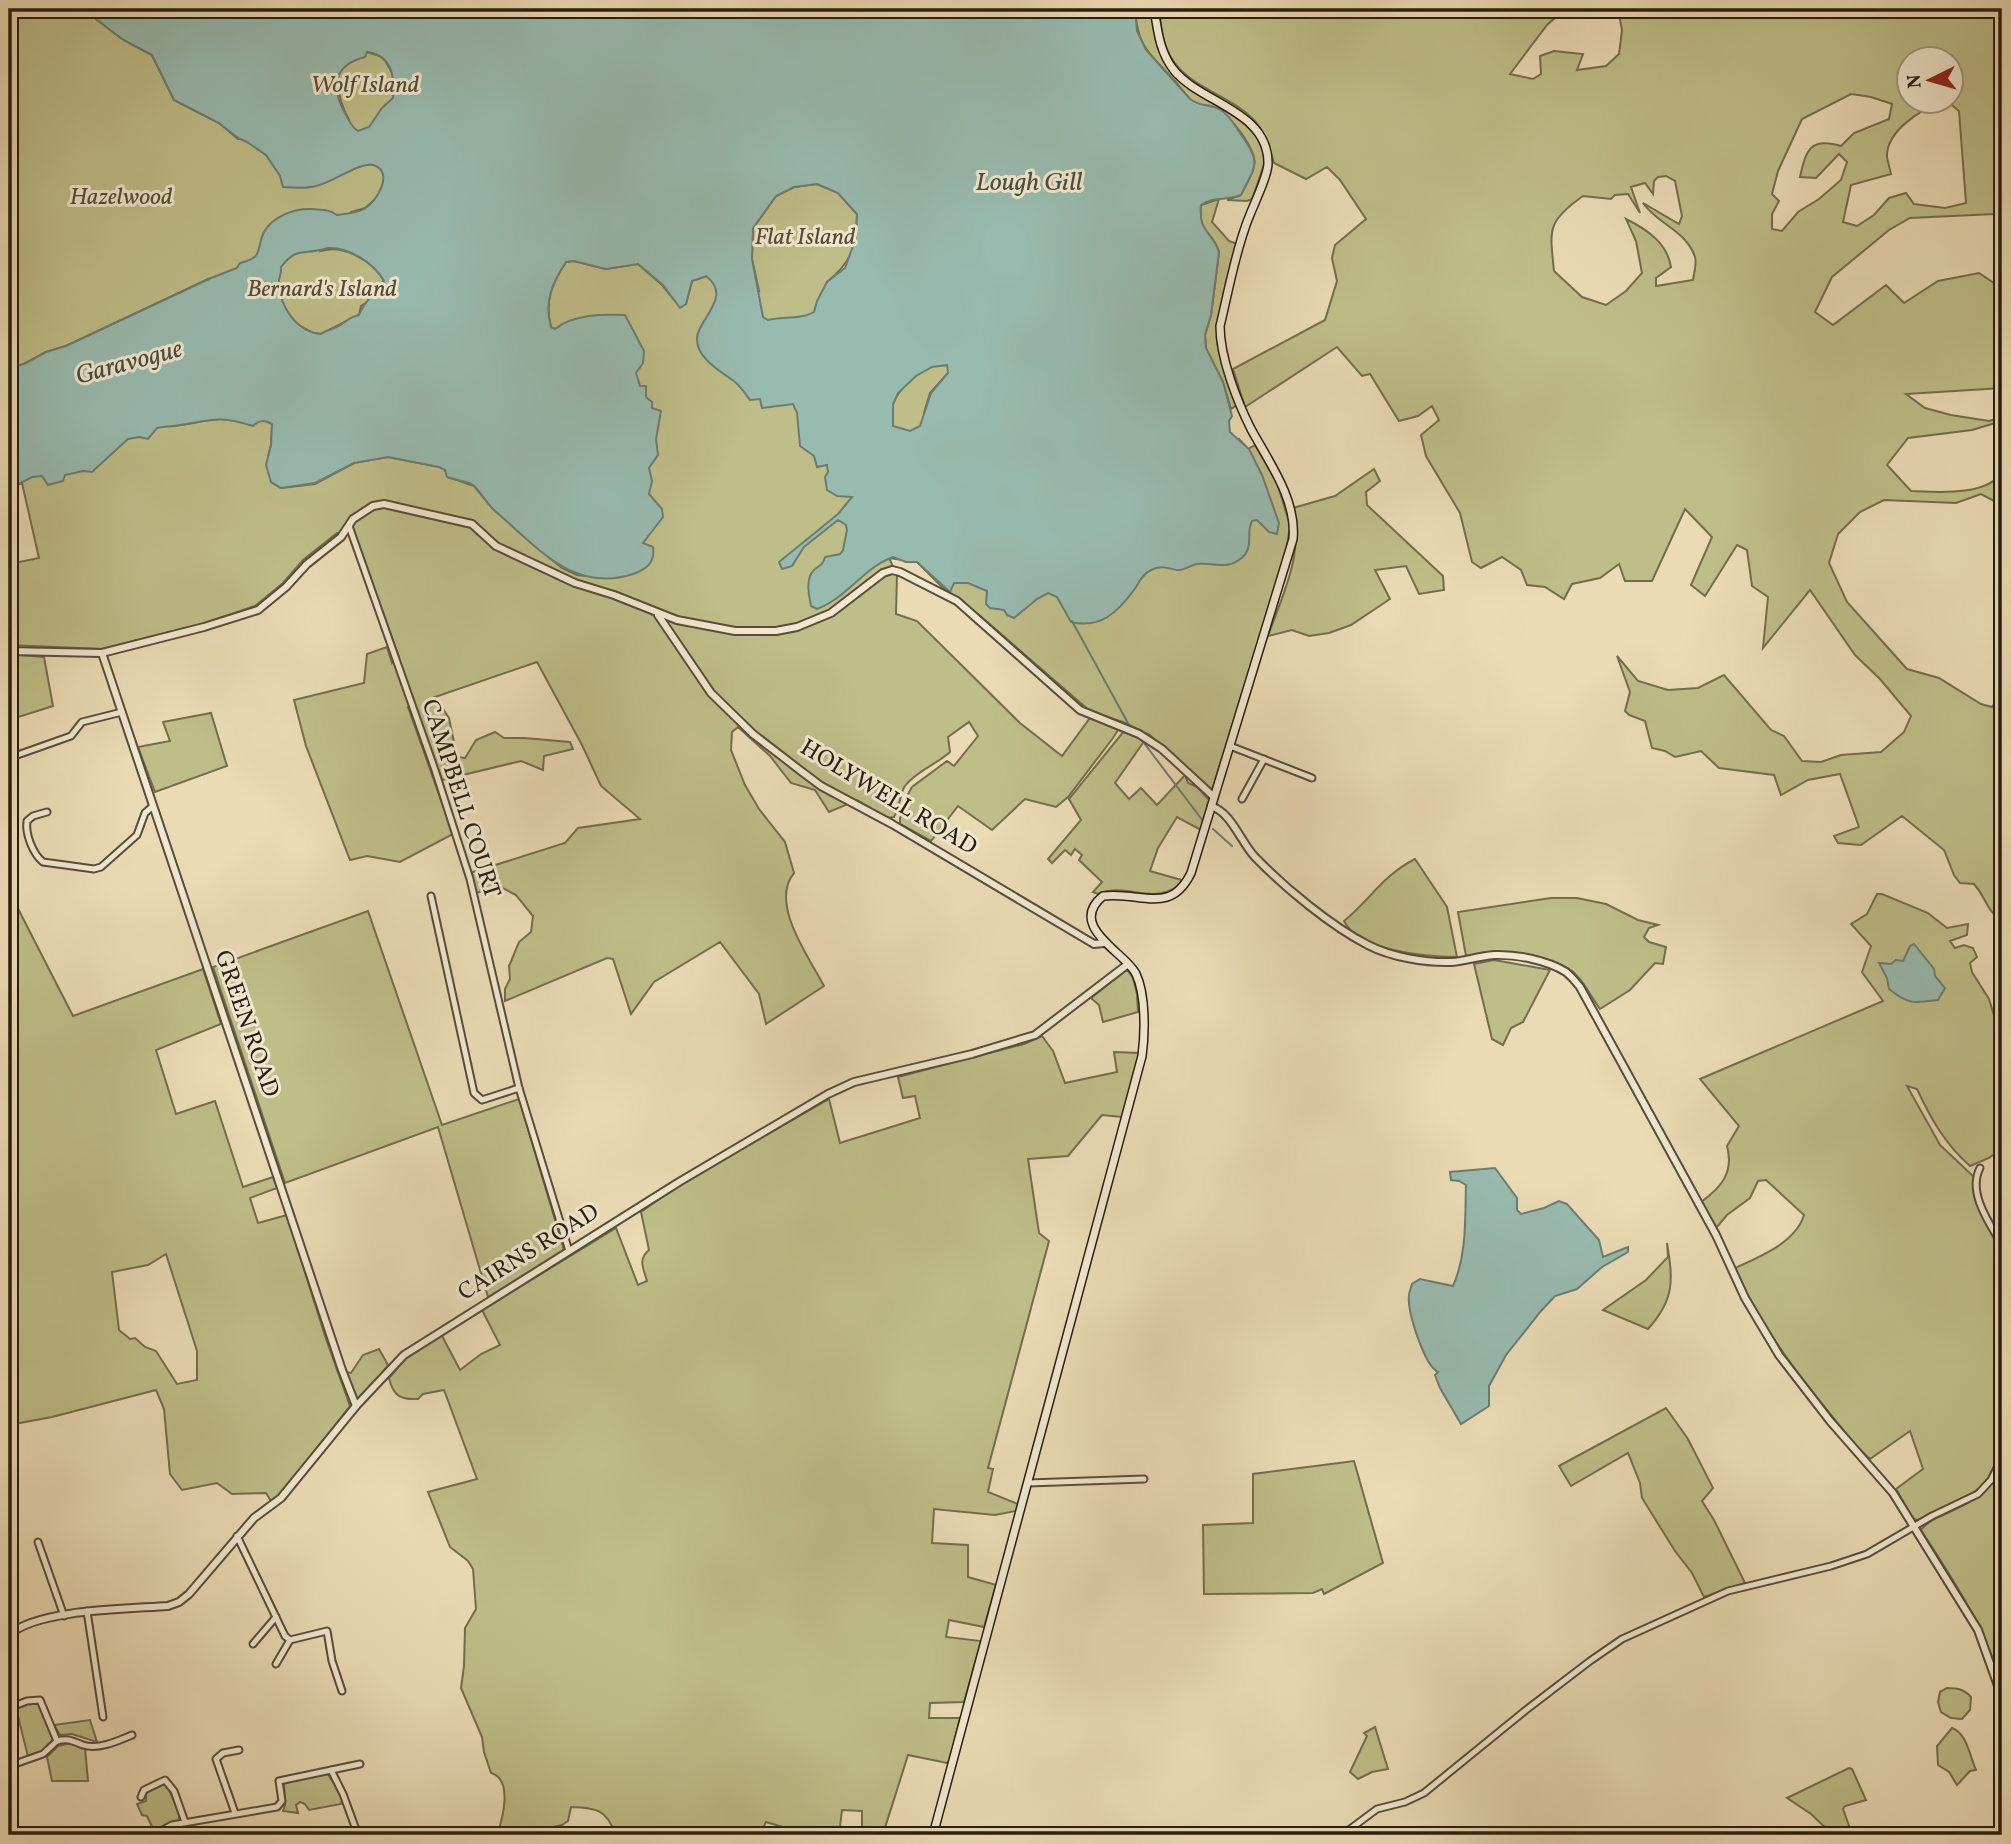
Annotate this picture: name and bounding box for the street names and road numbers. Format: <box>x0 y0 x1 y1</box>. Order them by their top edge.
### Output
street label: CAMPBELL COURT <box>412 695 508 903</box>
street label: HOLYWELL ROAD <box>793 732 983 864</box>
street label: GREEN ROAD <box>205 946 287 1102</box>
street label: CAIRNS ROAD <box>452 1196 606 1310</box>

